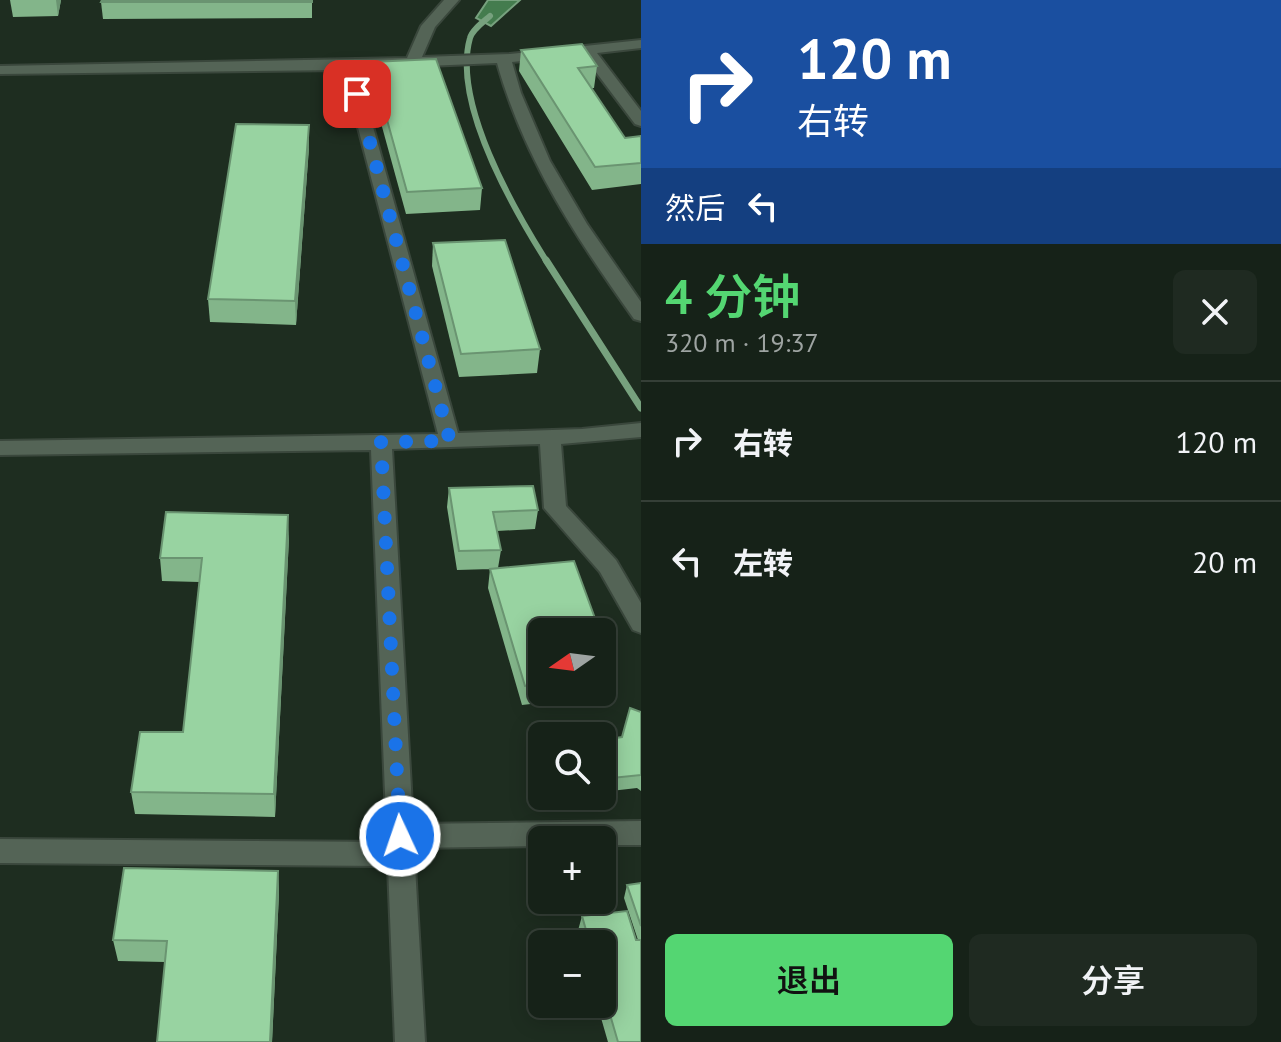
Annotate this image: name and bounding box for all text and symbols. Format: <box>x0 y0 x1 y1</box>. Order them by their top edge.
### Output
text: 120 m <box>797 22 952 94</box>
icon: right <box>665 32 769 136</box>
pin <box>323 60 391 128</box>
icon: arrive <box>335 72 379 116</box>
text: 右转 <box>797 97 869 144</box>
icon: left <box>741 184 785 228</box>
text: 然后 <box>665 188 725 227</box>
text: 4 分钟 <box>665 265 800 327</box>
button: close <box>1173 270 1257 354</box>
text: 320 m · 19:37 <box>665 326 819 359</box>
icon: right <box>665 419 709 463</box>
text: 120 m <box>1176 422 1257 461</box>
text: 右转 <box>733 423 793 462</box>
icon: left <box>665 539 709 583</box>
text: 20 m <box>1192 542 1257 581</box>
text: 左转 <box>733 543 793 582</box>
north arrow <box>528 618 616 706</box>
map controls <box>528 618 616 1018</box>
button: search <box>528 722 616 810</box>
position arrow <box>358 794 442 878</box>
button: + <box>528 826 616 914</box>
button: − <box>528 930 616 1018</box>
button: 退出 <box>665 934 953 1026</box>
button: 分享 <box>969 934 1257 1026</box>

